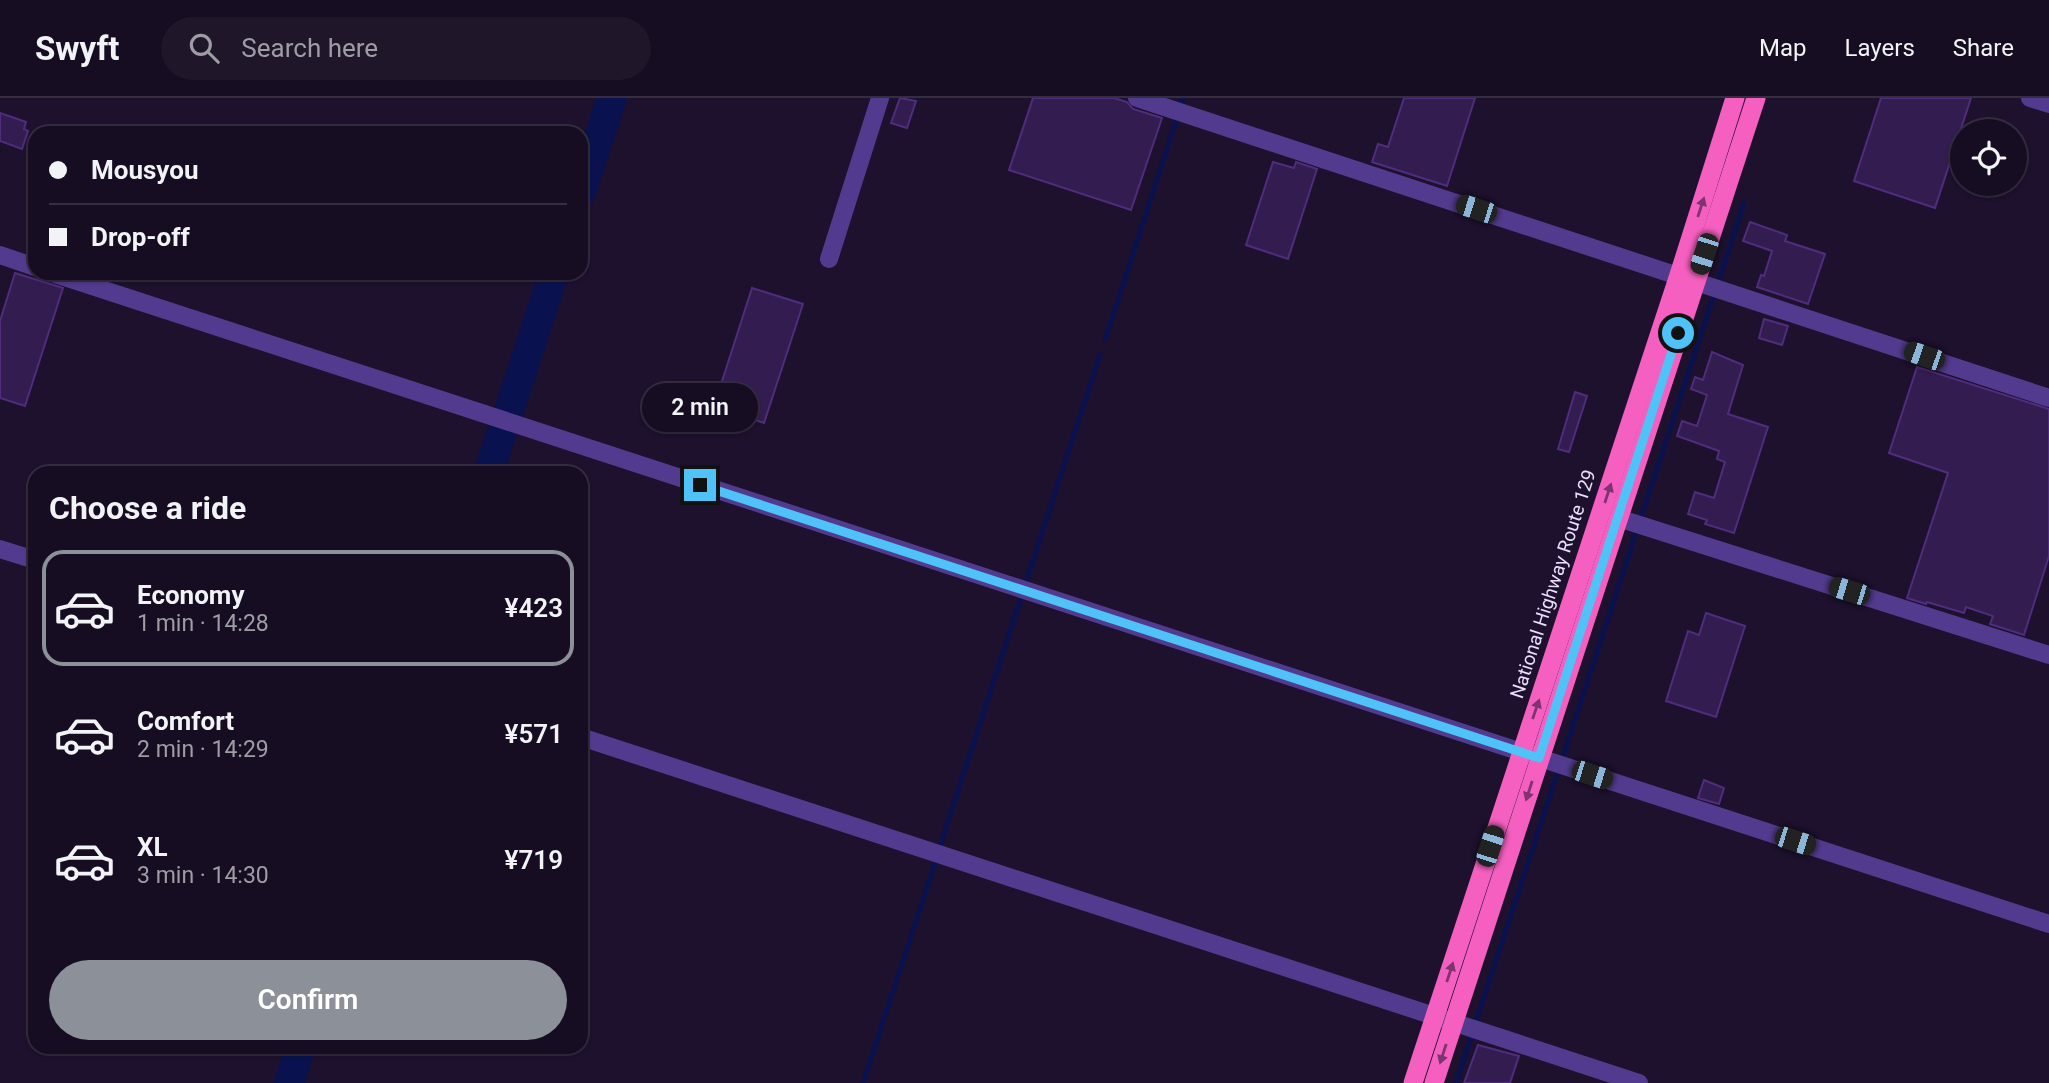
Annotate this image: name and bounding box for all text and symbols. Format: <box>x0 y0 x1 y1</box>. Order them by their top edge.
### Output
search box <box>161 17 651 80</box>
text: Swyft <box>35 29 119 68</box>
icon: search <box>185 29 223 67</box>
text: Search here <box>241 33 378 63</box>
text: Map <box>1759 34 1807 62</box>
text: Layers <box>1845 34 1915 62</box>
text: Share <box>1953 34 2014 62</box>
map controls <box>1950 119 2027 196</box>
button: locate <box>1950 119 2027 196</box>
text: Mousyou <box>91 155 199 185</box>
car <box>1453 193 1500 225</box>
one-way arrow <box>1696 196 1707 217</box>
text: Drop-off <box>91 222 190 252</box>
car <box>1688 231 1721 277</box>
route start <box>1662 317 1694 349</box>
car <box>1901 339 1948 373</box>
callout: 2 min <box>642 384 758 432</box>
text: 2 min <box>671 394 729 421</box>
street label: National Highway Route 129 <box>1505 467 1601 701</box>
route end <box>684 469 716 501</box>
one-way arrow <box>1603 482 1614 503</box>
text: Choose a ride <box>49 489 246 527</box>
car <box>1826 575 1873 607</box>
icon: car <box>53 577 116 640</box>
text: Economy <box>137 580 244 610</box>
text: ¥423 <box>505 593 563 623</box>
text: 1 min · 14:28 <box>137 610 269 637</box>
one-way arrow <box>1531 698 1542 719</box>
icon: car <box>53 703 116 766</box>
text: Comfort <box>137 706 234 736</box>
text: ¥571 <box>505 719 563 749</box>
text: 2 min · 14:29 <box>137 736 269 763</box>
car <box>1569 759 1616 791</box>
one-way arrow <box>1523 781 1533 802</box>
car <box>1474 823 1507 869</box>
car <box>1772 825 1819 857</box>
icon: car <box>53 829 116 892</box>
text: XL <box>137 832 168 862</box>
text: ¥719 <box>505 845 563 875</box>
text: 3 min · 14:30 <box>137 862 269 889</box>
button: Confirm <box>49 960 567 1040</box>
one-way arrow <box>1445 961 1455 982</box>
one-way arrow <box>1437 1044 1448 1065</box>

